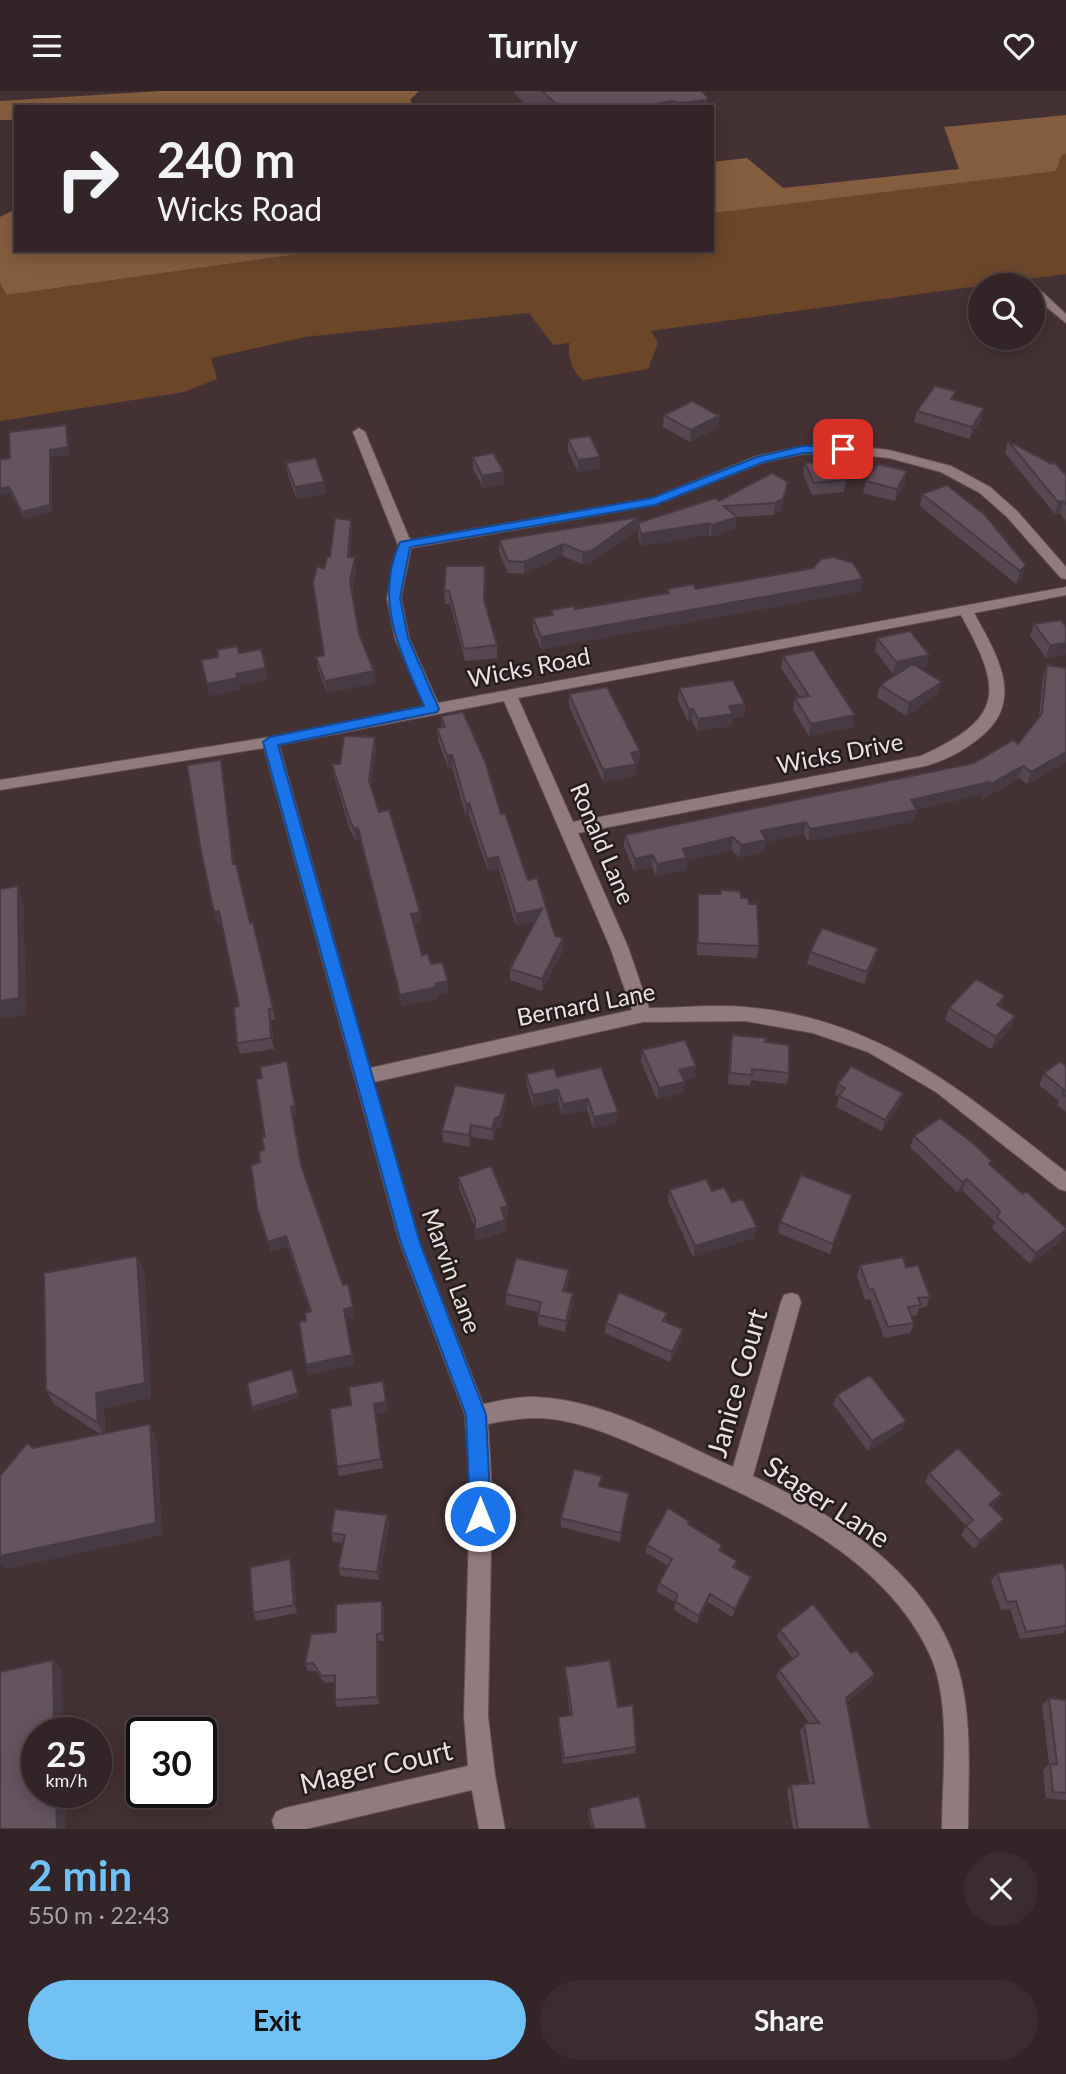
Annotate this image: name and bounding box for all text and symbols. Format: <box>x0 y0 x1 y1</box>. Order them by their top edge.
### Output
text: Turnly <box>488 26 578 65</box>
icon: menu <box>28 27 66 65</box>
icon: heart <box>1000 27 1038 65</box>
text: 240 m <box>157 130 295 188</box>
icon: right <box>42 133 133 224</box>
text: Wicks Road <box>157 189 322 228</box>
map controls <box>968 273 1045 350</box>
button: search <box>968 273 1045 350</box>
pin <box>813 419 873 479</box>
icon: arrive <box>824 430 862 468</box>
street label: Wicks Road <box>465 640 592 693</box>
street label: Wicks Drive <box>774 726 905 779</box>
street label: Ronald Lane <box>565 778 642 908</box>
street label: Bernard Lane <box>514 976 657 1031</box>
street label: Marvin Lane <box>416 1204 488 1337</box>
street label: Janice Court <box>699 1305 773 1461</box>
street label: Stager Lane <box>758 1448 897 1554</box>
position arrow <box>443 1479 517 1553</box>
speed limit sign: 30 <box>126 1717 217 1808</box>
text: 25 <box>46 1732 87 1774</box>
street label: Mager Court <box>296 1732 455 1800</box>
text: km/h <box>45 1769 88 1791</box>
text: 2 min <box>28 1850 132 1900</box>
button: close <box>964 1852 1038 1926</box>
text: 550 m · 22:43 <box>28 1901 170 1929</box>
button: Exit <box>28 1980 526 2060</box>
button: Share <box>540 1980 1038 2060</box>

